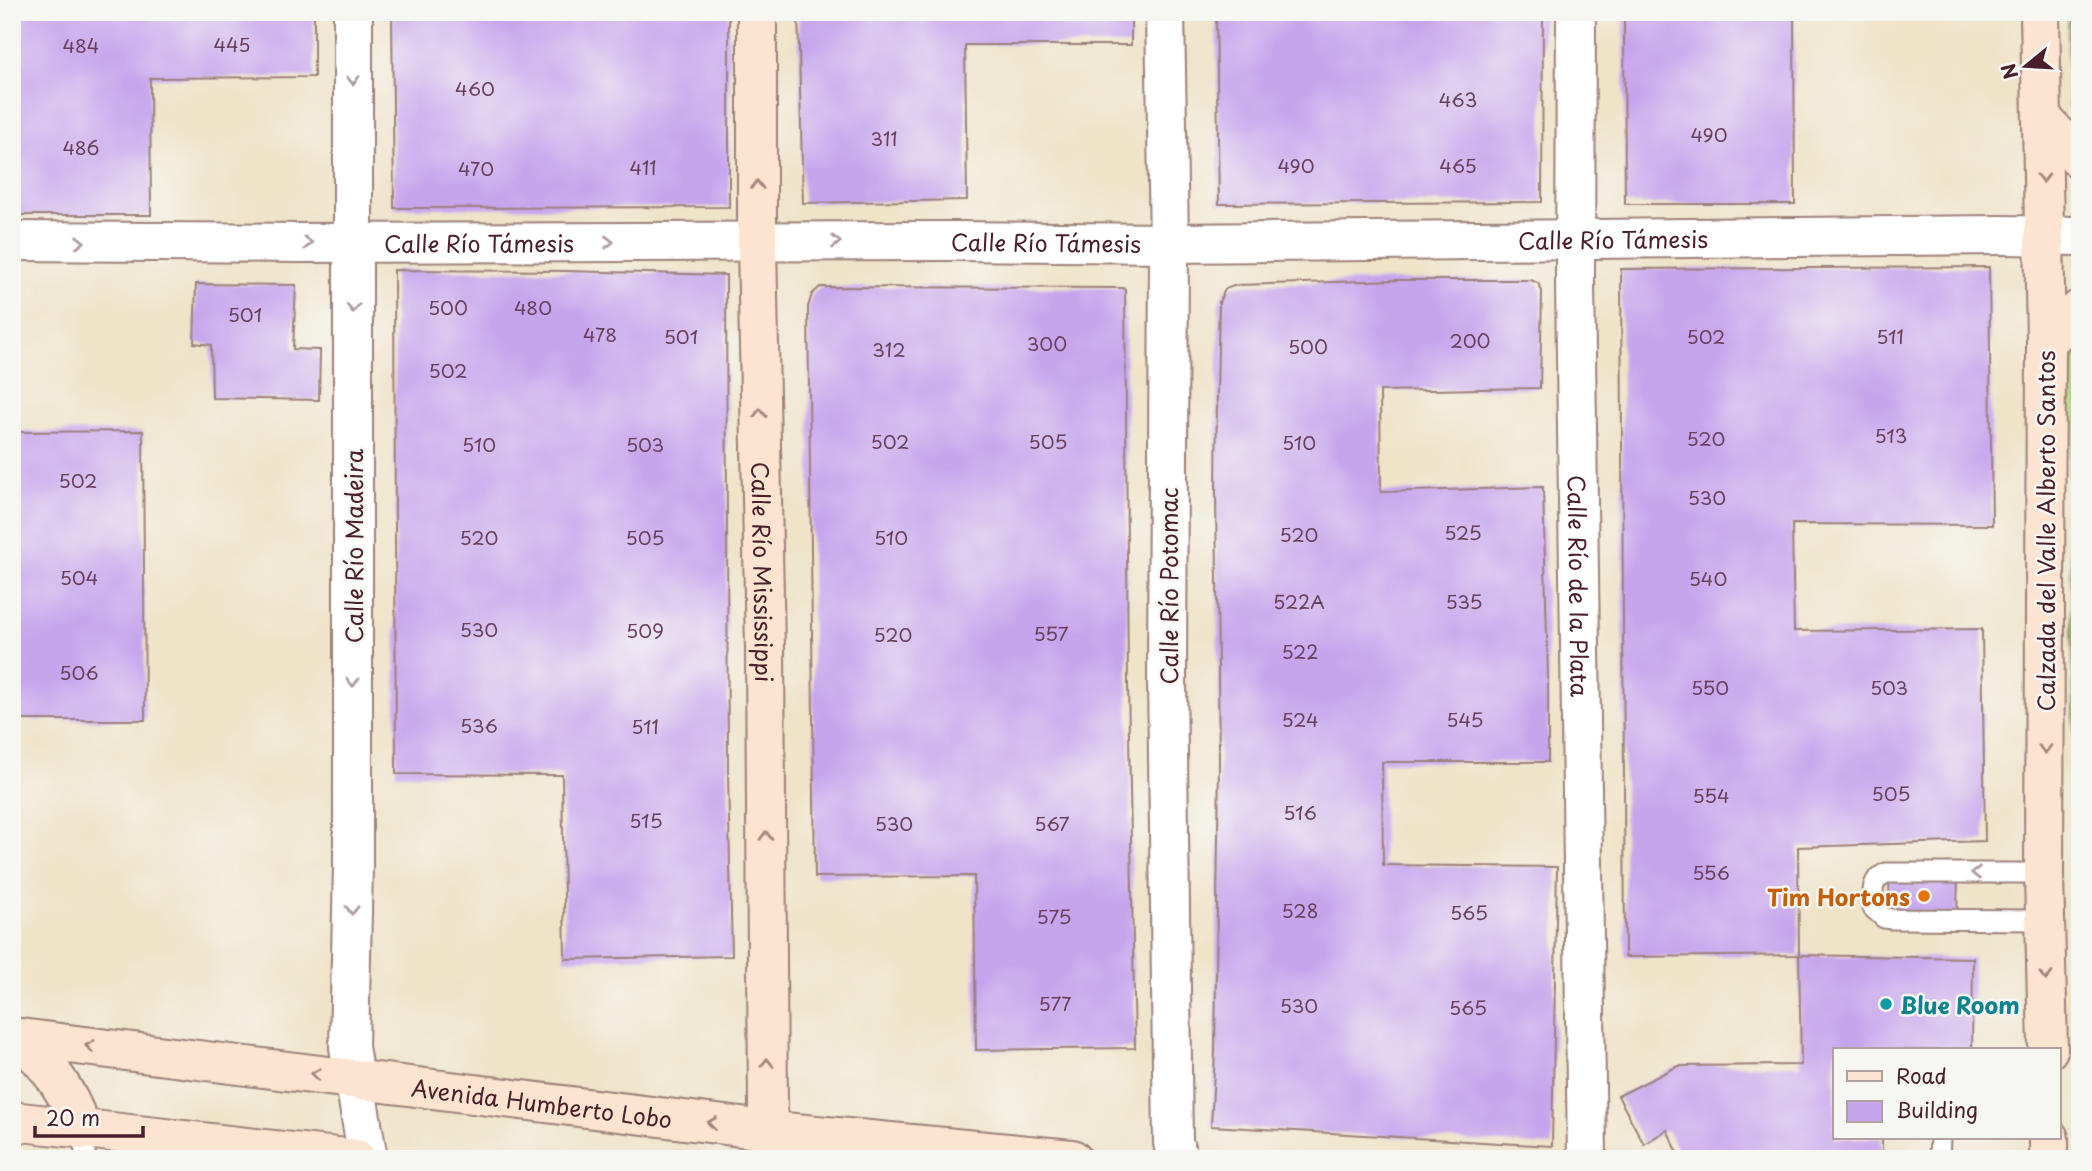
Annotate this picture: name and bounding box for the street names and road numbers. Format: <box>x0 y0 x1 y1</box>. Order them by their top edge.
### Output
street label: Calle Río Támesis <box>1518 220 1708 257</box>
street label: Calle Río Támesis <box>951 223 1141 260</box>
street label: Calle Río Támesis <box>384 225 574 260</box>
street label: Calzada del Valle Alberto Santos <box>2028 350 2063 712</box>
street label: Calle Río Madeira <box>336 448 371 643</box>
street label: Calle Río Mississippi <box>744 461 783 682</box>
street label: Calle Río de la Plata <box>1560 475 1598 698</box>
street label: Calle Río Potomac <box>1151 487 1186 685</box>
street label: Avenida Humberto Lobo <box>410 1069 674 1136</box>

